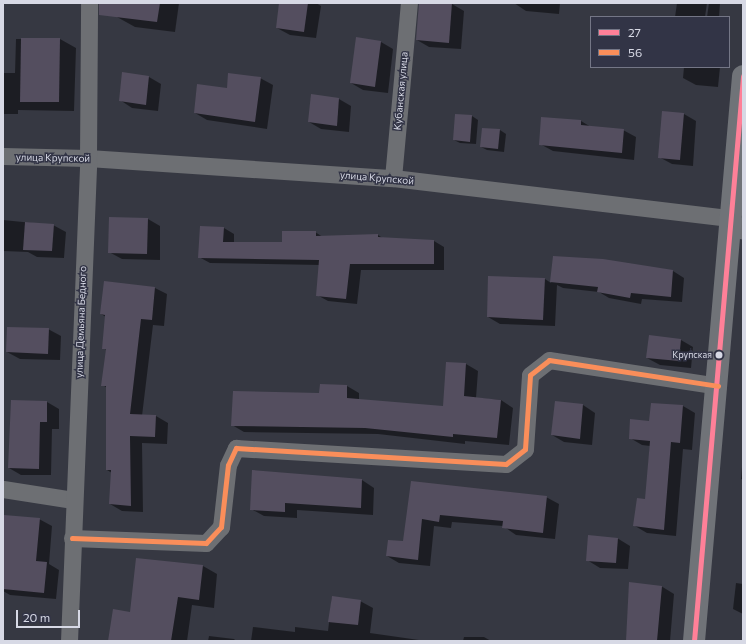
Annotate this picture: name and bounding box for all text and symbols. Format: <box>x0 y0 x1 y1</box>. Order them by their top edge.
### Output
legend <box>590 16 730 68</box>
text: 27 <box>628 25 641 39</box>
text: 56 <box>628 45 642 59</box>
street label: Кубанская улица <box>392 51 410 131</box>
street label: улица Крупской <box>16 151 90 165</box>
street label: улица Крупской <box>339 169 415 187</box>
street label: улица Демьяна Бедного <box>73 266 89 378</box>
place label: Крупская <box>672 350 712 360</box>
marker: Крупская <box>714 350 724 360</box>
scale bar <box>18 602 82 628</box>
text: 20 m <box>23 610 50 624</box>

